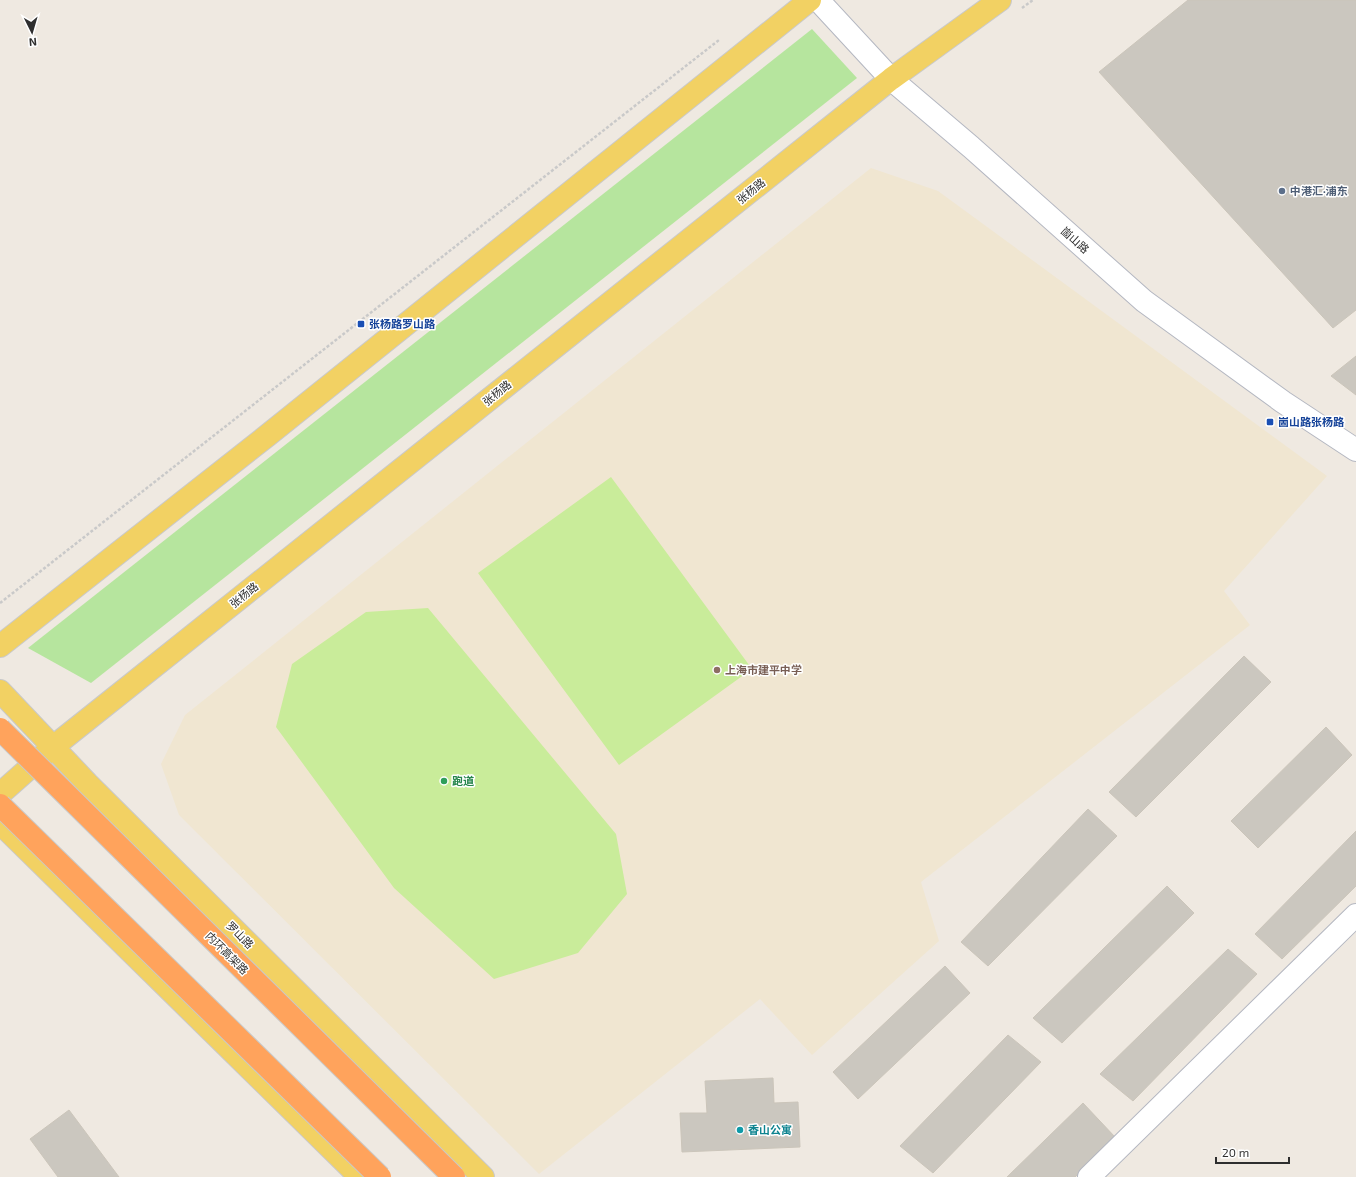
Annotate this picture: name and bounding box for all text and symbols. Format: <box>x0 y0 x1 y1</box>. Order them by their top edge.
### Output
north arrow <box>12 12 52 52</box>
text: N <box>28 36 37 49</box>
street label: 张杨路 <box>734 175 768 206</box>
place label: 中港汇·浦东 <box>1290 184 1348 197</box>
marker: 中港汇·浦东 <box>1277 186 1287 196</box>
street label: 崮山路 <box>1059 224 1092 255</box>
place label: 张杨路罗山路 <box>369 317 436 330</box>
marker: 张杨路罗山路 <box>356 319 366 329</box>
street label: 张杨路 <box>480 377 514 408</box>
place label: 崮山路张杨路 <box>1278 415 1345 428</box>
marker: 崮山路张杨路 <box>1265 417 1275 427</box>
street label: 张杨路 <box>227 579 261 610</box>
place label: 上海市建平中学 <box>725 663 802 676</box>
marker: 上海市建平中学 <box>712 665 722 675</box>
place label: 跑道 <box>452 774 474 787</box>
marker: 跑道 <box>439 776 449 786</box>
street label: 罗山路 <box>224 918 257 951</box>
street label: 内环高架路 <box>203 929 251 977</box>
place label: 香山公寓 <box>748 1123 792 1136</box>
marker: 香山公寓 <box>735 1125 745 1135</box>
scale bar <box>1216 1139 1289 1165</box>
text: 20 m <box>1222 1145 1249 1159</box>

